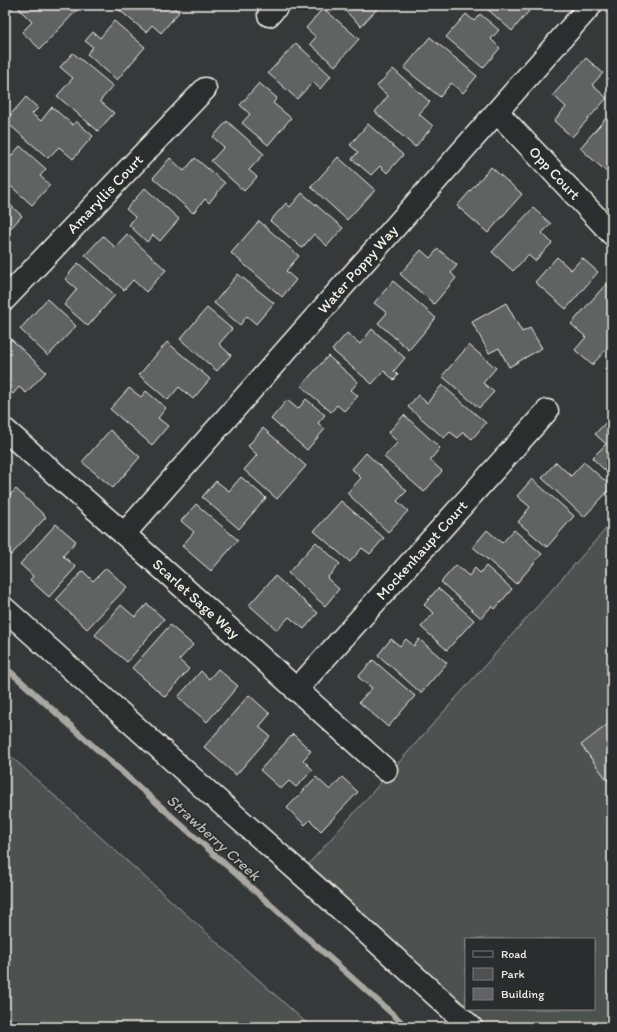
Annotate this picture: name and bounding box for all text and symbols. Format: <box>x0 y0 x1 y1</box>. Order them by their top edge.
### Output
street label: Opp Court <box>525 143 584 204</box>
street label: Amaryllis Court <box>63 150 147 237</box>
street label: Water Poppy Way <box>314 221 401 317</box>
street label: Mockenhaupt Court <box>372 496 471 604</box>
street label: Scarlet Sage Way <box>149 555 243 643</box>
water label: Strawberry Creek <box>163 790 265 885</box>
legend <box>465 938 595 1010</box>
text: Road <box>501 947 527 961</box>
text: Park <box>501 967 525 981</box>
text: Building <box>501 987 545 1001</box>

